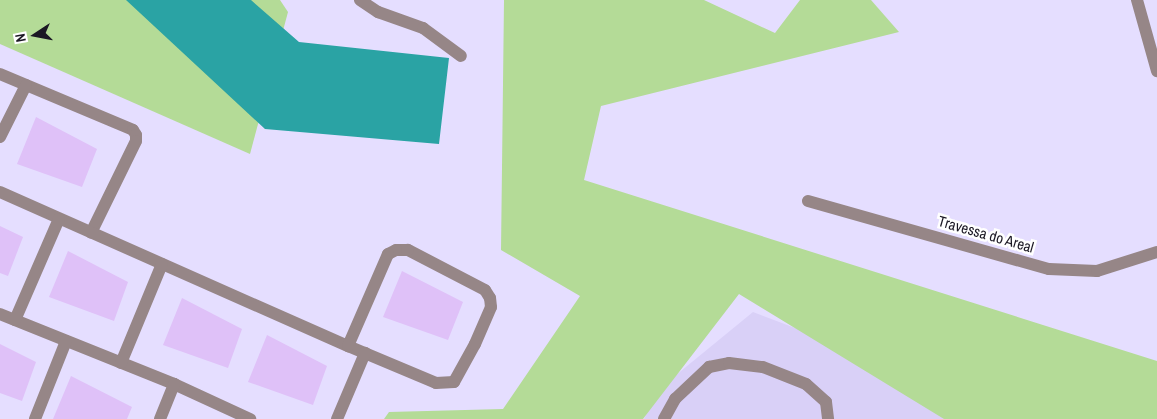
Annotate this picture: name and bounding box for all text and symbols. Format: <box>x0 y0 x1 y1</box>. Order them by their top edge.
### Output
north arrow <box>10 10 60 60</box>
text: N <box>11 32 30 44</box>
street label: Travessa do Areal <box>936 212 1036 256</box>

